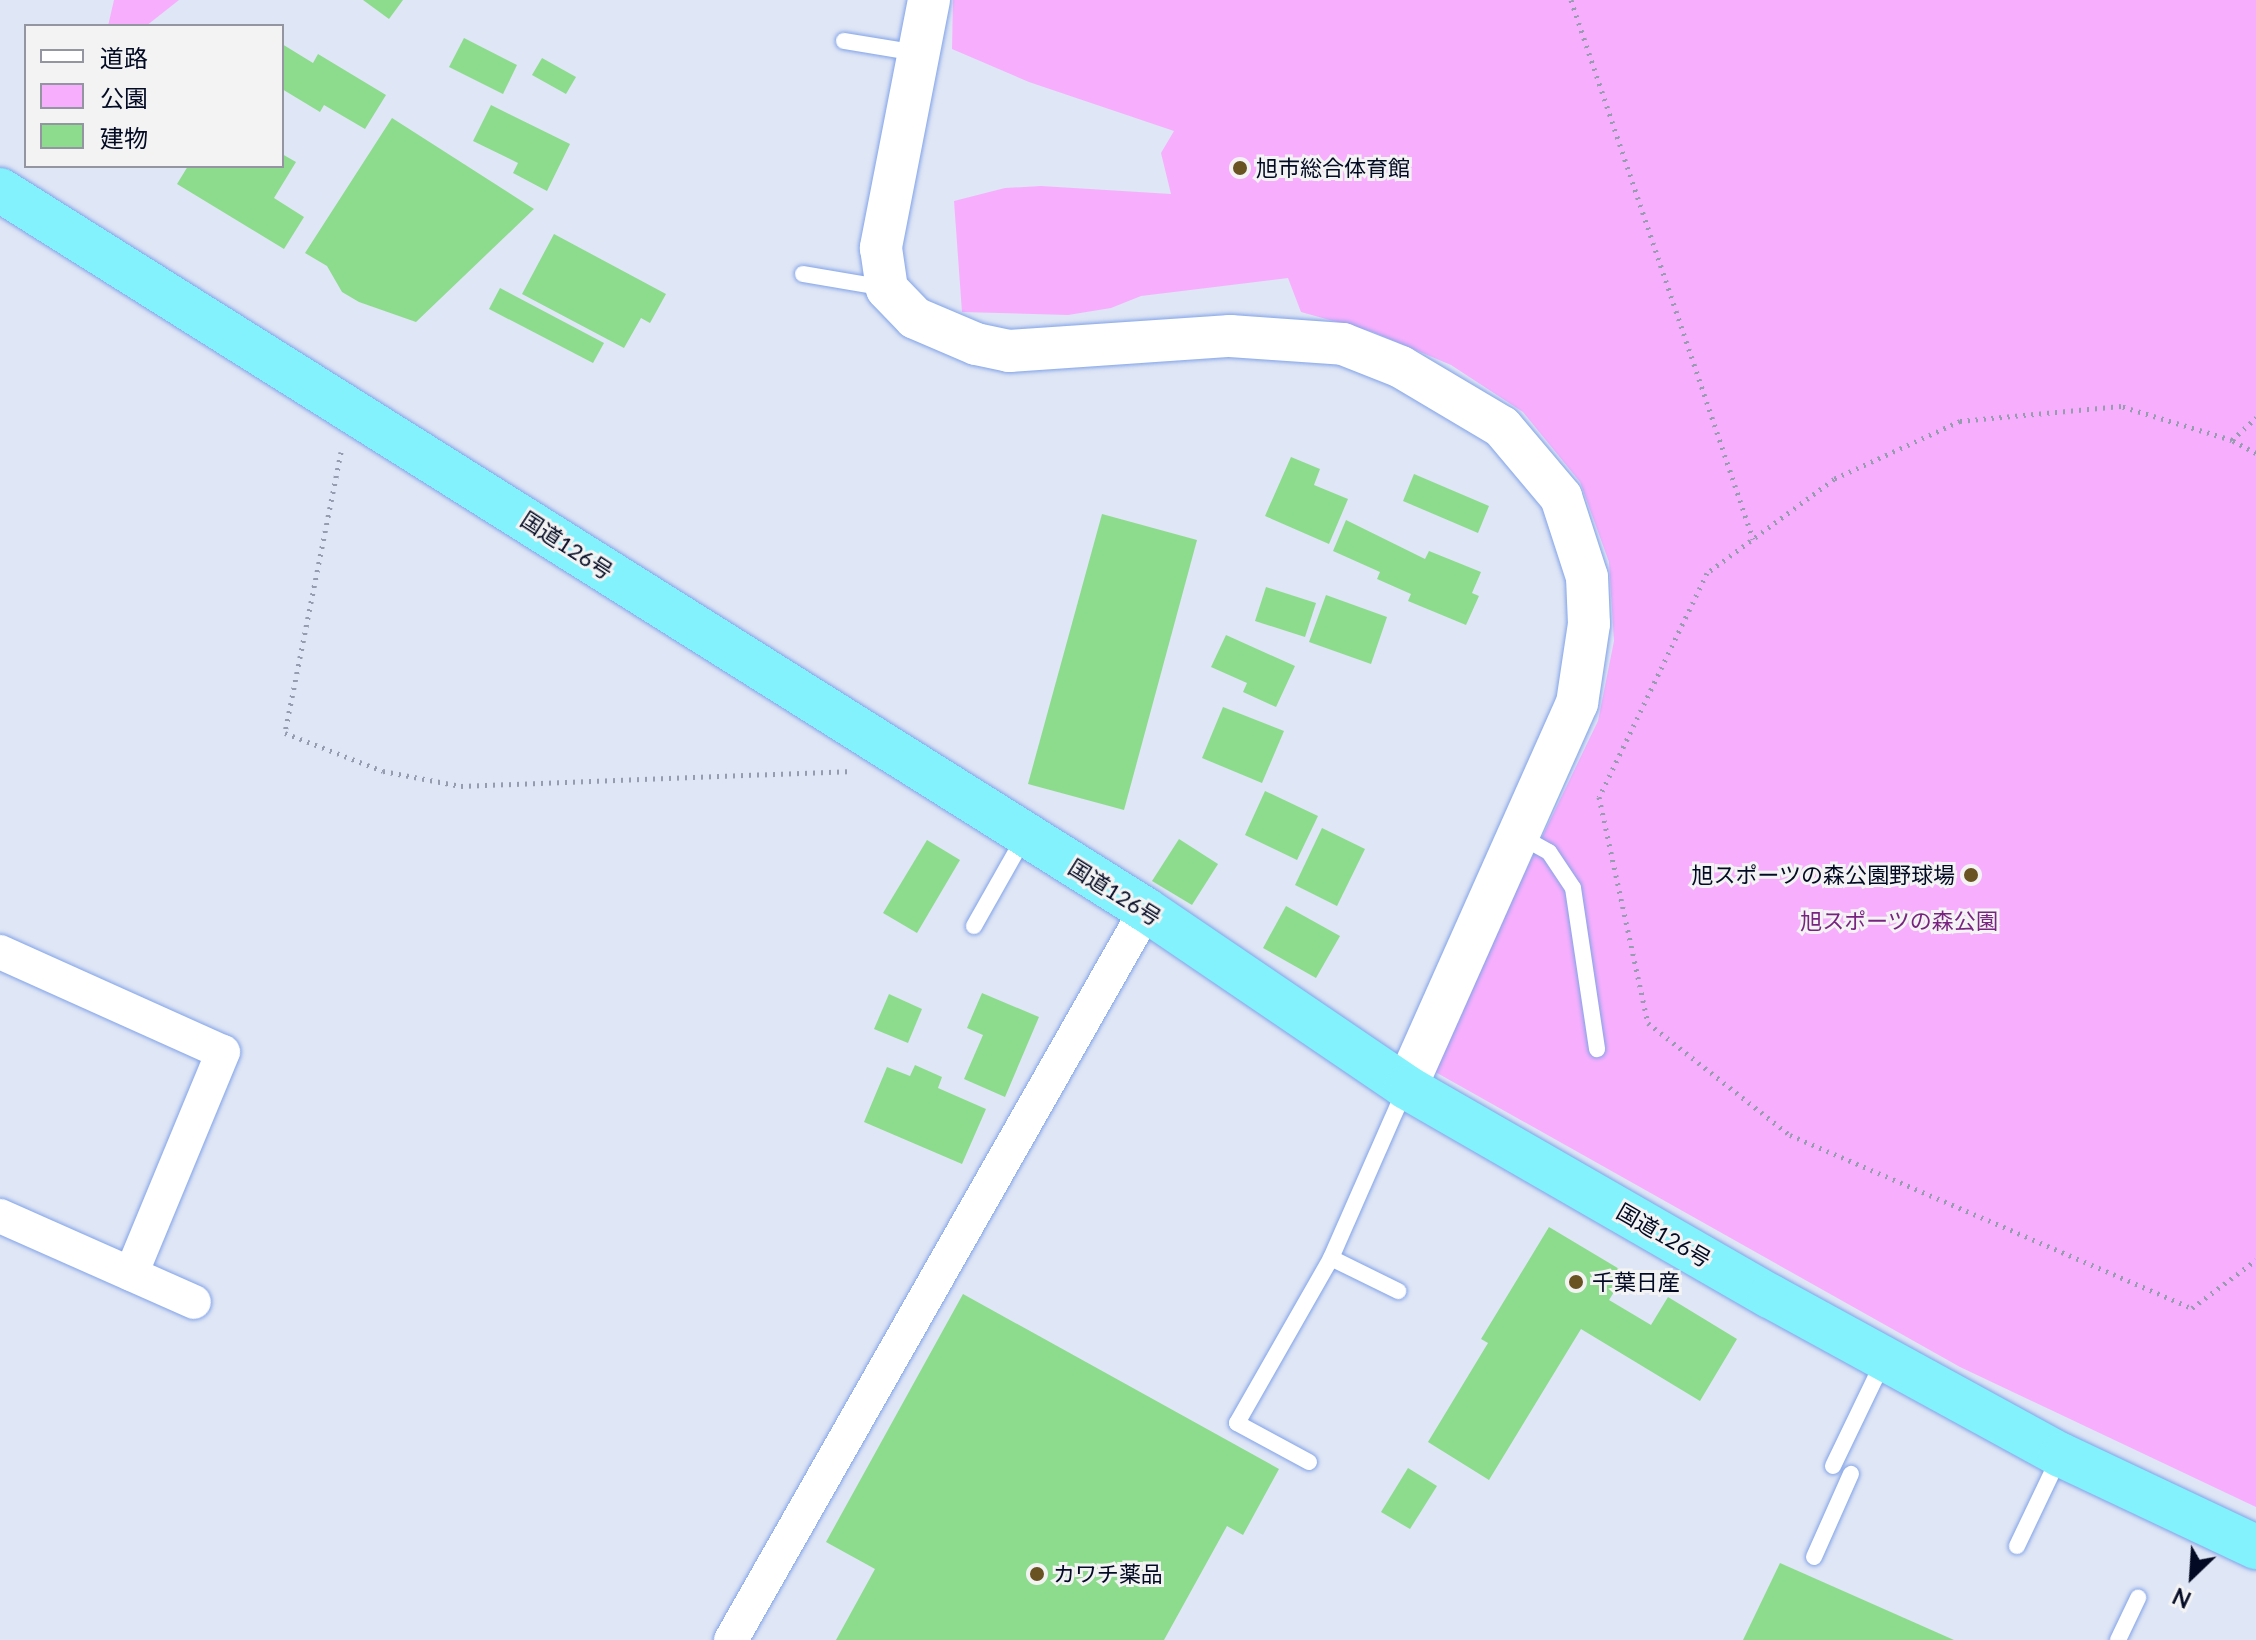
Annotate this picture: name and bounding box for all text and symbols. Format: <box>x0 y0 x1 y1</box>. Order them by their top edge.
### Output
legend <box>24 24 284 168</box>
text: 道路 <box>100 43 148 72</box>
text: 公園 <box>100 83 148 112</box>
text: 建物 <box>100 123 148 152</box>
place label: 旭市総合体育館 <box>1256 155 1410 181</box>
marker: 旭市総合体育館 <box>1231 159 1249 177</box>
street label: 国道126号 <box>516 506 618 584</box>
street label: 国道126号 <box>1064 853 1166 931</box>
place label: 旭スポーツの森公園野球場 <box>1691 862 1955 888</box>
marker: 旭スポーツの森公園野球場 <box>1962 866 1980 884</box>
park label: 旭スポーツの森公園 <box>1800 908 1998 934</box>
street label: 国道126号 <box>1612 1197 1716 1273</box>
place label: 千葉日産 <box>1592 1269 1680 1295</box>
marker: 千葉日産 <box>1567 1273 1585 1291</box>
north arrow <box>2152 1536 2232 1616</box>
place label: カワチ薬品 <box>1053 1561 1163 1587</box>
marker: カワチ薬品 <box>1028 1565 1046 1583</box>
text: N <box>2168 1582 2195 1614</box>

